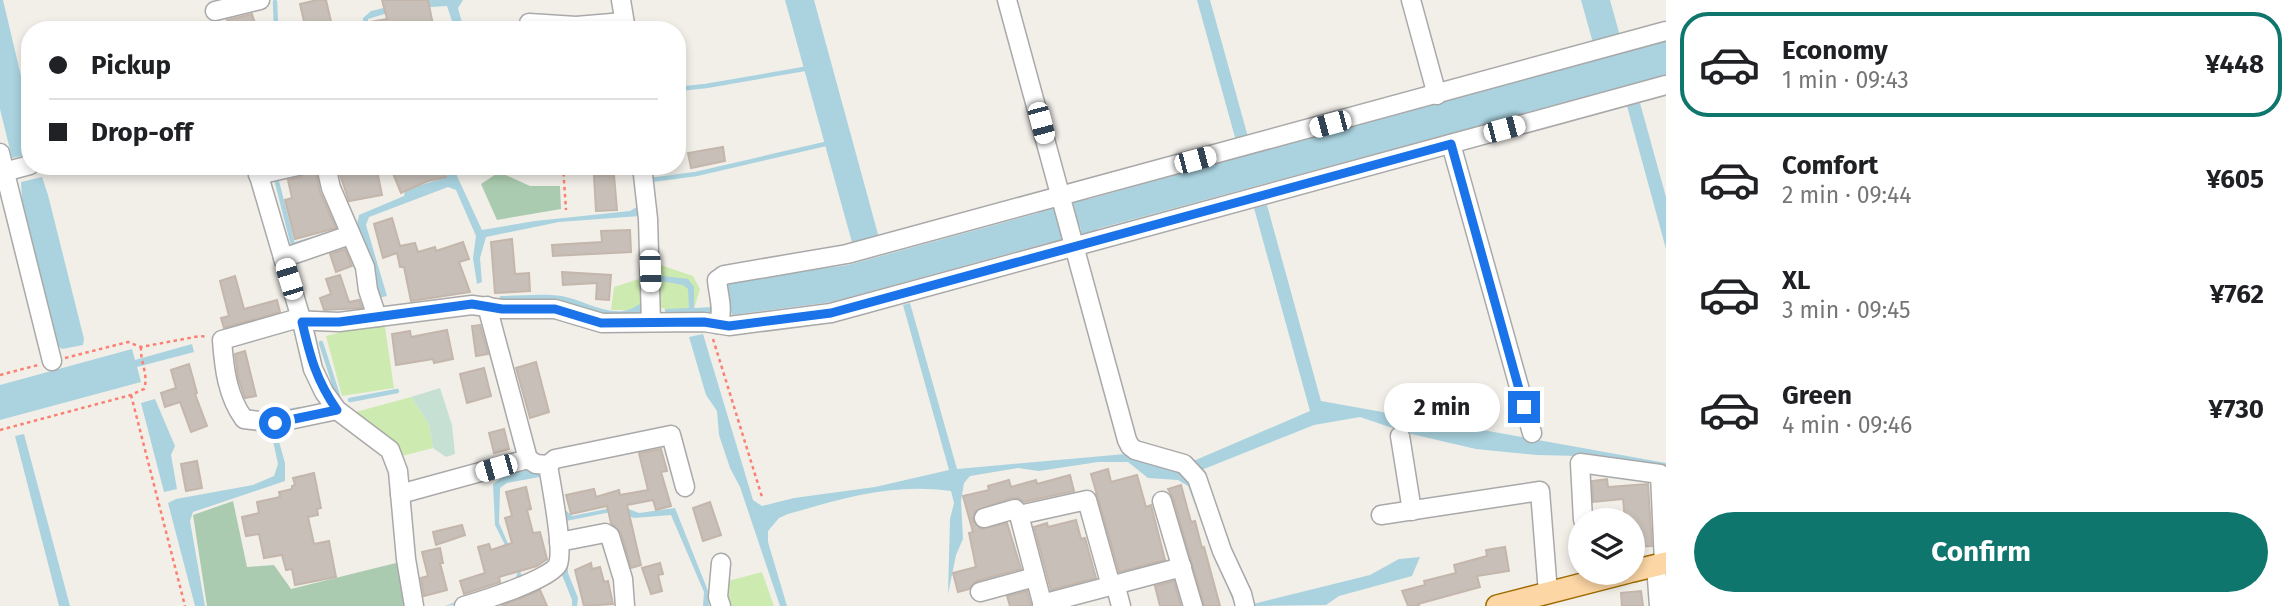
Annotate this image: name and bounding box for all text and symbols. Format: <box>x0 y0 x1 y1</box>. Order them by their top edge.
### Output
icon: car <box>1698 33 1761 96</box>
text: Economy <box>1782 35 1888 66</box>
text: ¥448 <box>2205 49 2264 80</box>
text: Pickup <box>91 50 171 81</box>
text: 1 min · 09:43 <box>1782 66 1909 94</box>
car <box>1026 100 1057 146</box>
car <box>1307 108 1354 140</box>
car <box>1481 113 1528 145</box>
text: Drop-off <box>91 117 193 148</box>
car <box>1172 144 1219 176</box>
icon: car <box>1698 148 1761 211</box>
text: Comfort <box>1782 150 1878 181</box>
text: ¥605 <box>2206 164 2264 195</box>
text: 2 min · 09:44 <box>1782 181 1911 209</box>
car <box>639 250 662 292</box>
car <box>273 256 306 302</box>
icon: car <box>1698 263 1761 326</box>
text: XL <box>1782 265 1810 296</box>
text: ¥762 <box>2210 279 2264 310</box>
text: 3 min · 09:45 <box>1782 296 1911 324</box>
icon: car <box>1698 378 1761 441</box>
text: Green <box>1782 380 1852 411</box>
callout: 2 min <box>1384 382 1500 432</box>
route end <box>1508 391 1540 423</box>
text: 2 min <box>1414 393 1470 421</box>
text: ¥730 <box>2209 394 2264 425</box>
route start <box>259 407 291 439</box>
text: 4 min · 09:46 <box>1782 411 1912 439</box>
car <box>473 452 520 484</box>
map controls <box>1568 508 1645 585</box>
button: layers <box>1568 508 1645 585</box>
button: Confirm <box>1694 512 2268 592</box>

